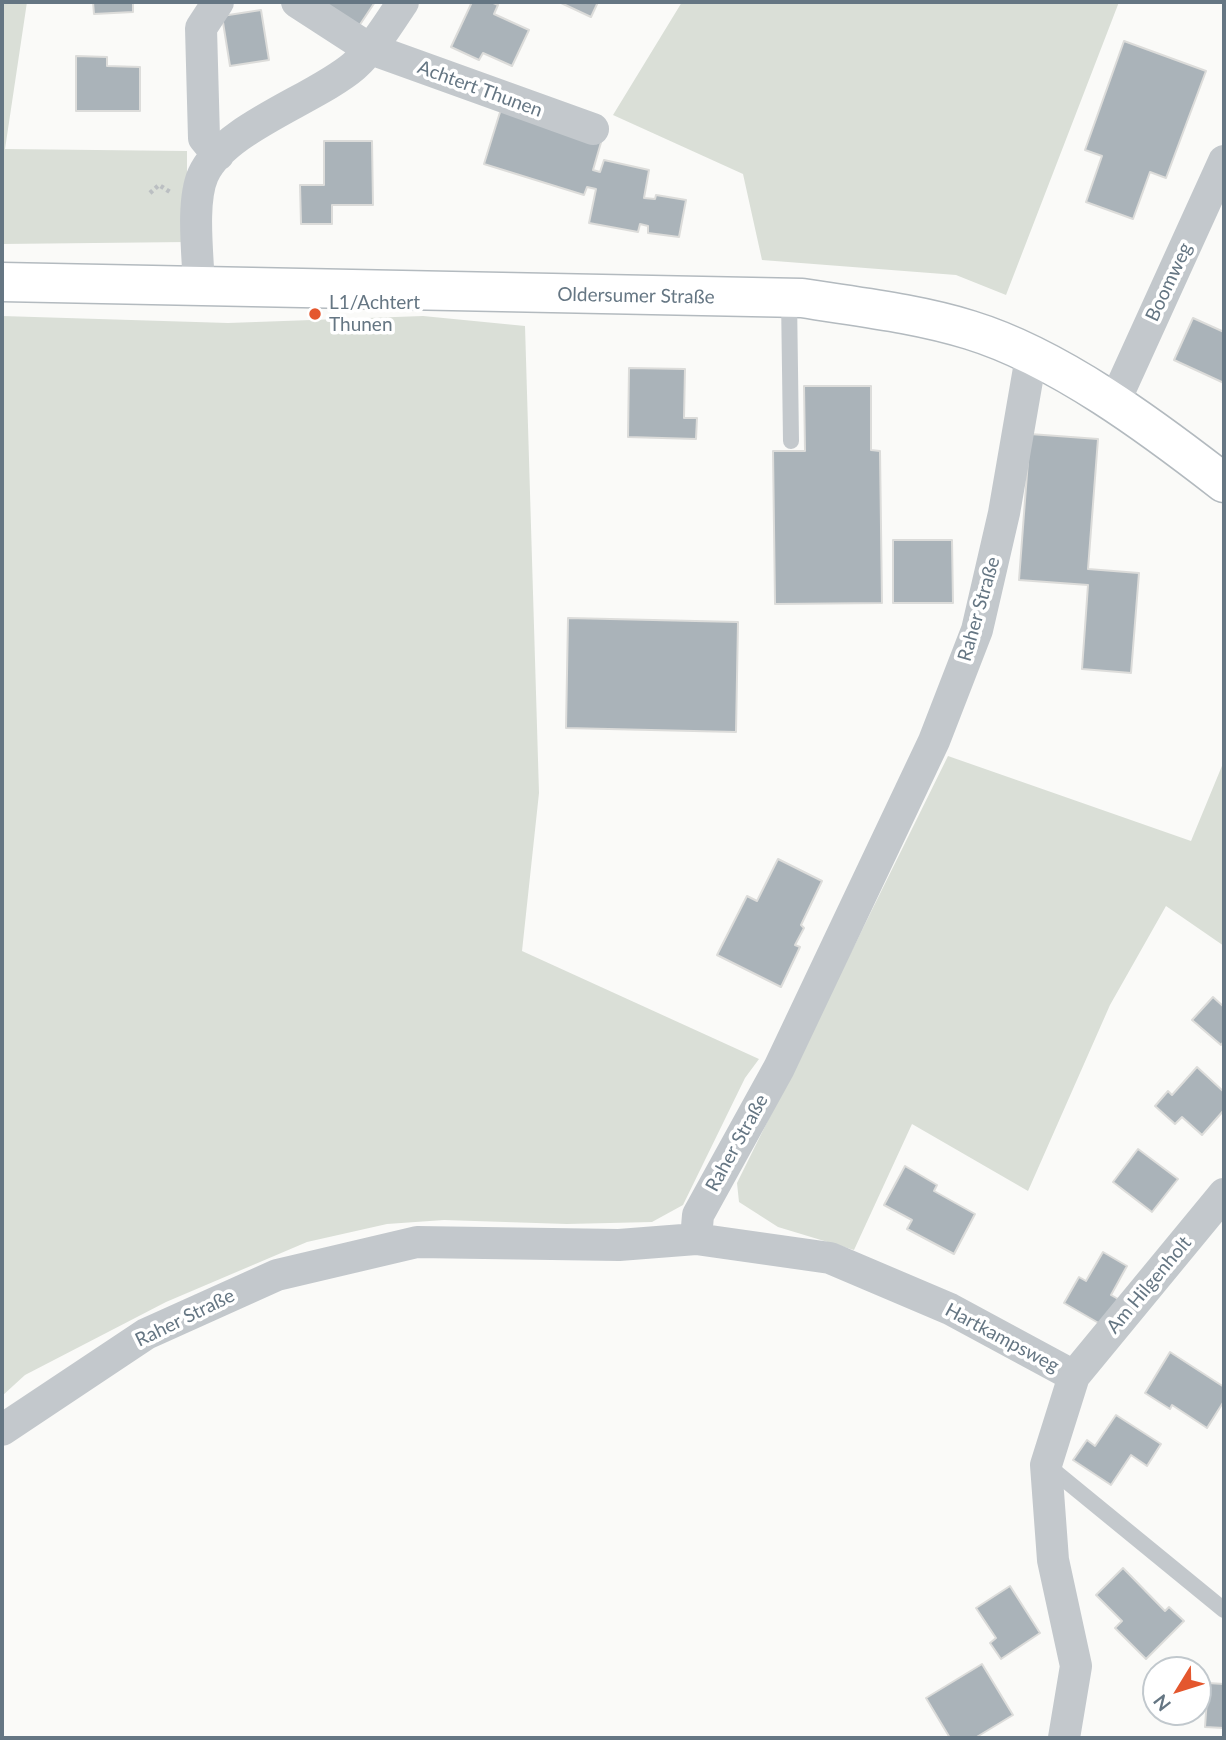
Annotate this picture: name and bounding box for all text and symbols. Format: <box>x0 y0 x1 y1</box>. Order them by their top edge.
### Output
street label: Achtert Thunen <box>415 56 545 122</box>
street label: Boomweg <box>1141 239 1197 325</box>
street label: Oldersumer Straße <box>557 283 715 309</box>
place label: L1/Achtert Thunen <box>329 292 420 336</box>
marker: L1/Achtert Thunen <box>307 306 323 322</box>
street label: Raher Straße <box>953 554 1005 664</box>
street label: Raher Straße <box>701 1090 773 1196</box>
street label: Am Hilgenholt <box>1102 1232 1196 1338</box>
street label: Raher Straße <box>132 1284 238 1352</box>
street label: Hartkampsweg <box>941 1298 1063 1378</box>
north arrow <box>1142 1656 1212 1726</box>
text: N <box>1148 1690 1175 1716</box>

